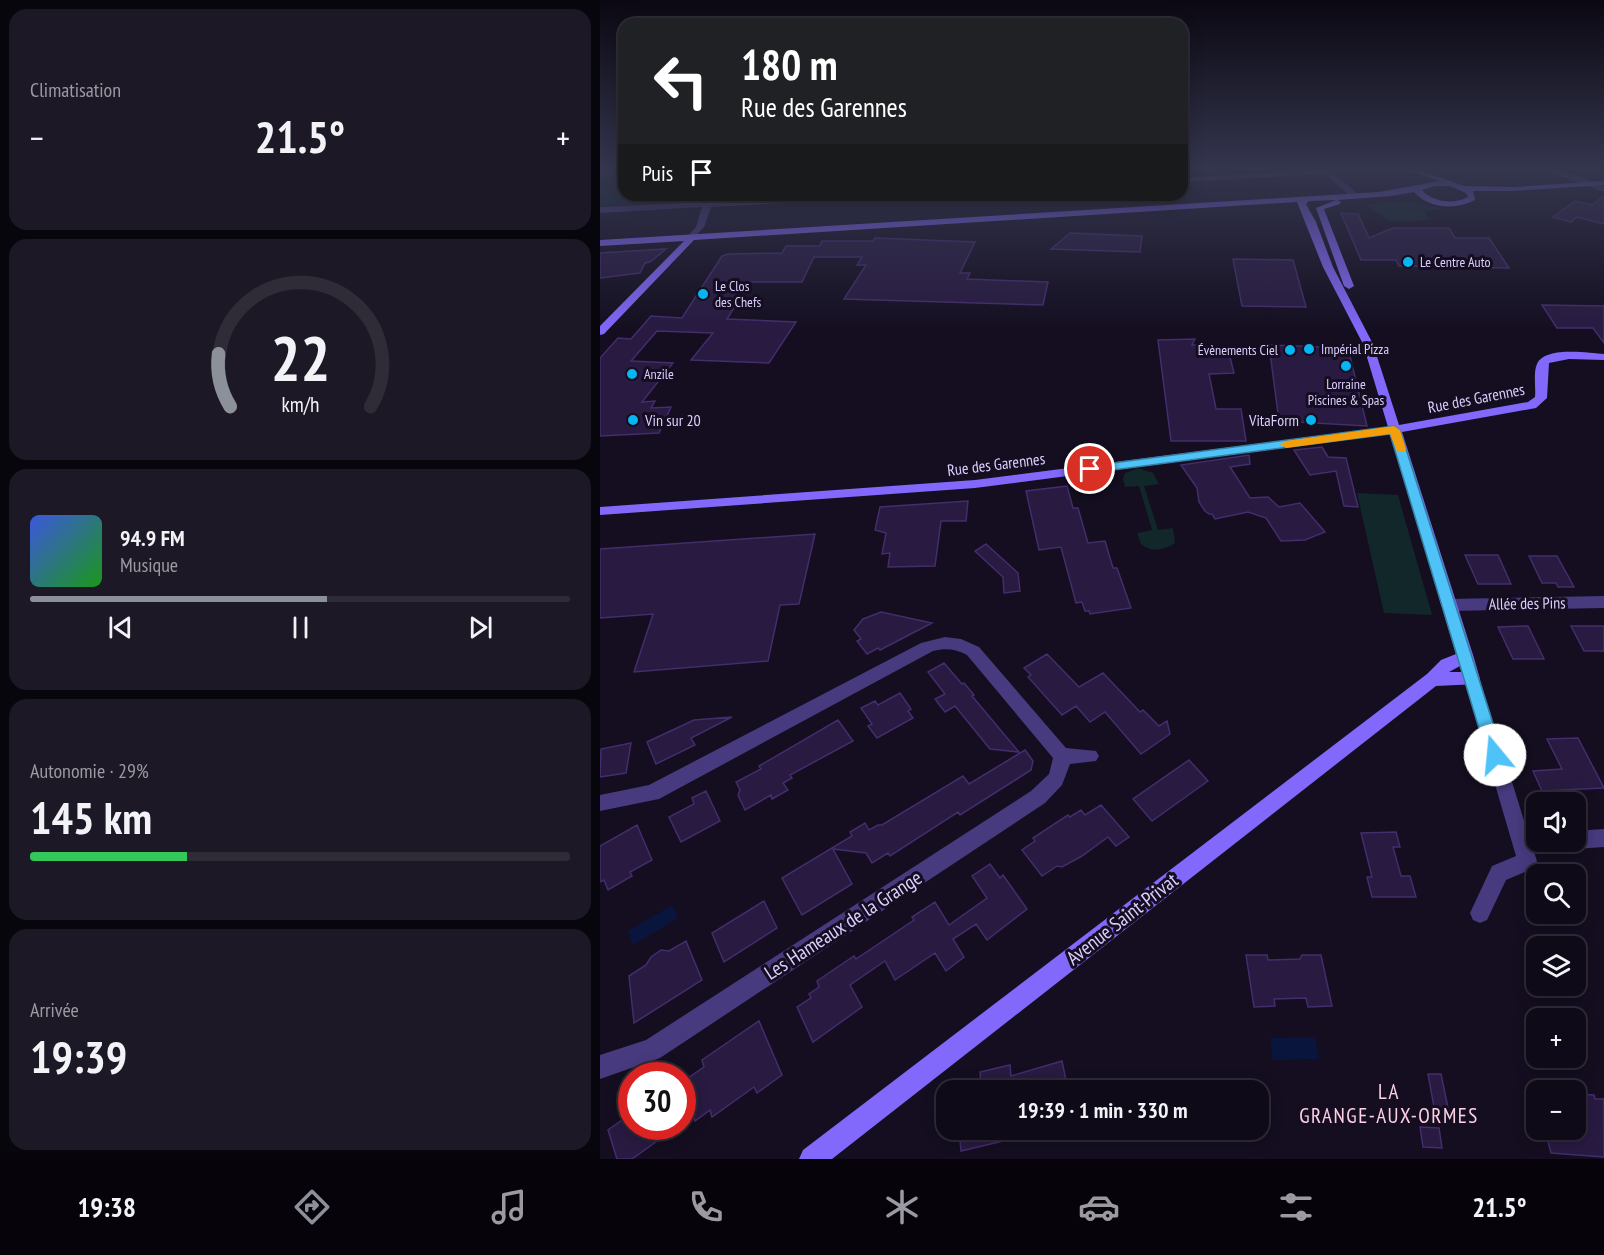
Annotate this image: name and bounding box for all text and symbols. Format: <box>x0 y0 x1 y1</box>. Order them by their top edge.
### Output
text: 180 m <box>741 37 838 92</box>
icon: left <box>642 42 720 120</box>
text: Climatisation <box>30 77 121 103</box>
text: Rue des Garennes <box>741 90 907 124</box>
text: 21.5° <box>255 107 345 165</box>
text: − <box>30 116 44 159</box>
text: + <box>556 116 570 159</box>
icon: arrive <box>685 156 718 189</box>
text: Puis <box>642 159 673 187</box>
place label: Le Centre Auto <box>1420 253 1490 271</box>
marker: Le Centre Auto <box>1401 255 1415 269</box>
place label: Le Clos des Chefs <box>715 277 761 311</box>
marker: Le Clos des Chefs <box>696 287 710 301</box>
text: 22 <box>270 317 330 398</box>
place label: Impérial Pizza <box>1321 340 1389 358</box>
place label: Évènements Ciel <box>1198 341 1279 359</box>
marker: Impérial Pizza <box>1302 342 1316 356</box>
marker: Évènements Ciel <box>1283 343 1297 357</box>
marker: Lorraine Piscines & Spas <box>1339 359 1353 373</box>
place label: Anzile <box>644 365 674 383</box>
marker: Anzile <box>625 367 639 381</box>
place label: Lorraine Piscines & Spas <box>1308 375 1384 409</box>
street label: Rue des Garennes <box>1426 379 1526 417</box>
text: km/h <box>281 390 319 418</box>
place label: Vin sur 20 <box>644 410 701 430</box>
place label: VitaForm <box>1248 410 1299 430</box>
marker: Vin sur 20 <box>626 413 640 427</box>
marker: VitaForm <box>1304 413 1318 427</box>
pin <box>1064 443 1115 494</box>
street label: Rue des Garennes <box>946 448 1046 480</box>
icon: arrive <box>1073 452 1106 485</box>
text: 94.9 FM <box>120 524 185 552</box>
text: Musique <box>120 552 178 578</box>
street label: Allée des Pins <box>1488 592 1566 614</box>
icon: previous <box>104 611 137 644</box>
icon: pause <box>284 611 317 644</box>
icon: next <box>464 611 497 644</box>
position arrow <box>1463 723 1527 787</box>
text: Autonomie · 29% <box>30 758 149 784</box>
text: 145 km <box>30 788 152 846</box>
map controls <box>1526 792 1586 1140</box>
button: sound <box>1526 792 1586 852</box>
street label: Les Hameaux de la Grange <box>759 864 927 986</box>
button: search <box>1526 864 1586 924</box>
street label: Avenue Saint-Privat <box>1061 867 1184 971</box>
button: layers <box>1526 936 1586 996</box>
text: Arrivée <box>30 997 79 1023</box>
button: + <box>1526 1008 1586 1068</box>
text: 19:39 <box>30 1027 127 1085</box>
speed limit sign: 30 <box>618 1062 696 1140</box>
district label: LA GRANGE-AUX-ORMES <box>1299 1078 1479 1129</box>
button: − <box>1526 1080 1586 1140</box>
text: 19:39 · 1 min · 330 m <box>1017 1096 1188 1124</box>
icon: directions <box>291 1186 333 1228</box>
icon: music <box>488 1186 530 1228</box>
icon: phone <box>685 1186 727 1228</box>
icon: climate <box>881 1186 923 1228</box>
icon: car <box>1078 1186 1120 1228</box>
icon: filters <box>1275 1186 1317 1228</box>
text: 19:38 <box>77 1190 136 1224</box>
text: 21.5° <box>1472 1190 1526 1224</box>

